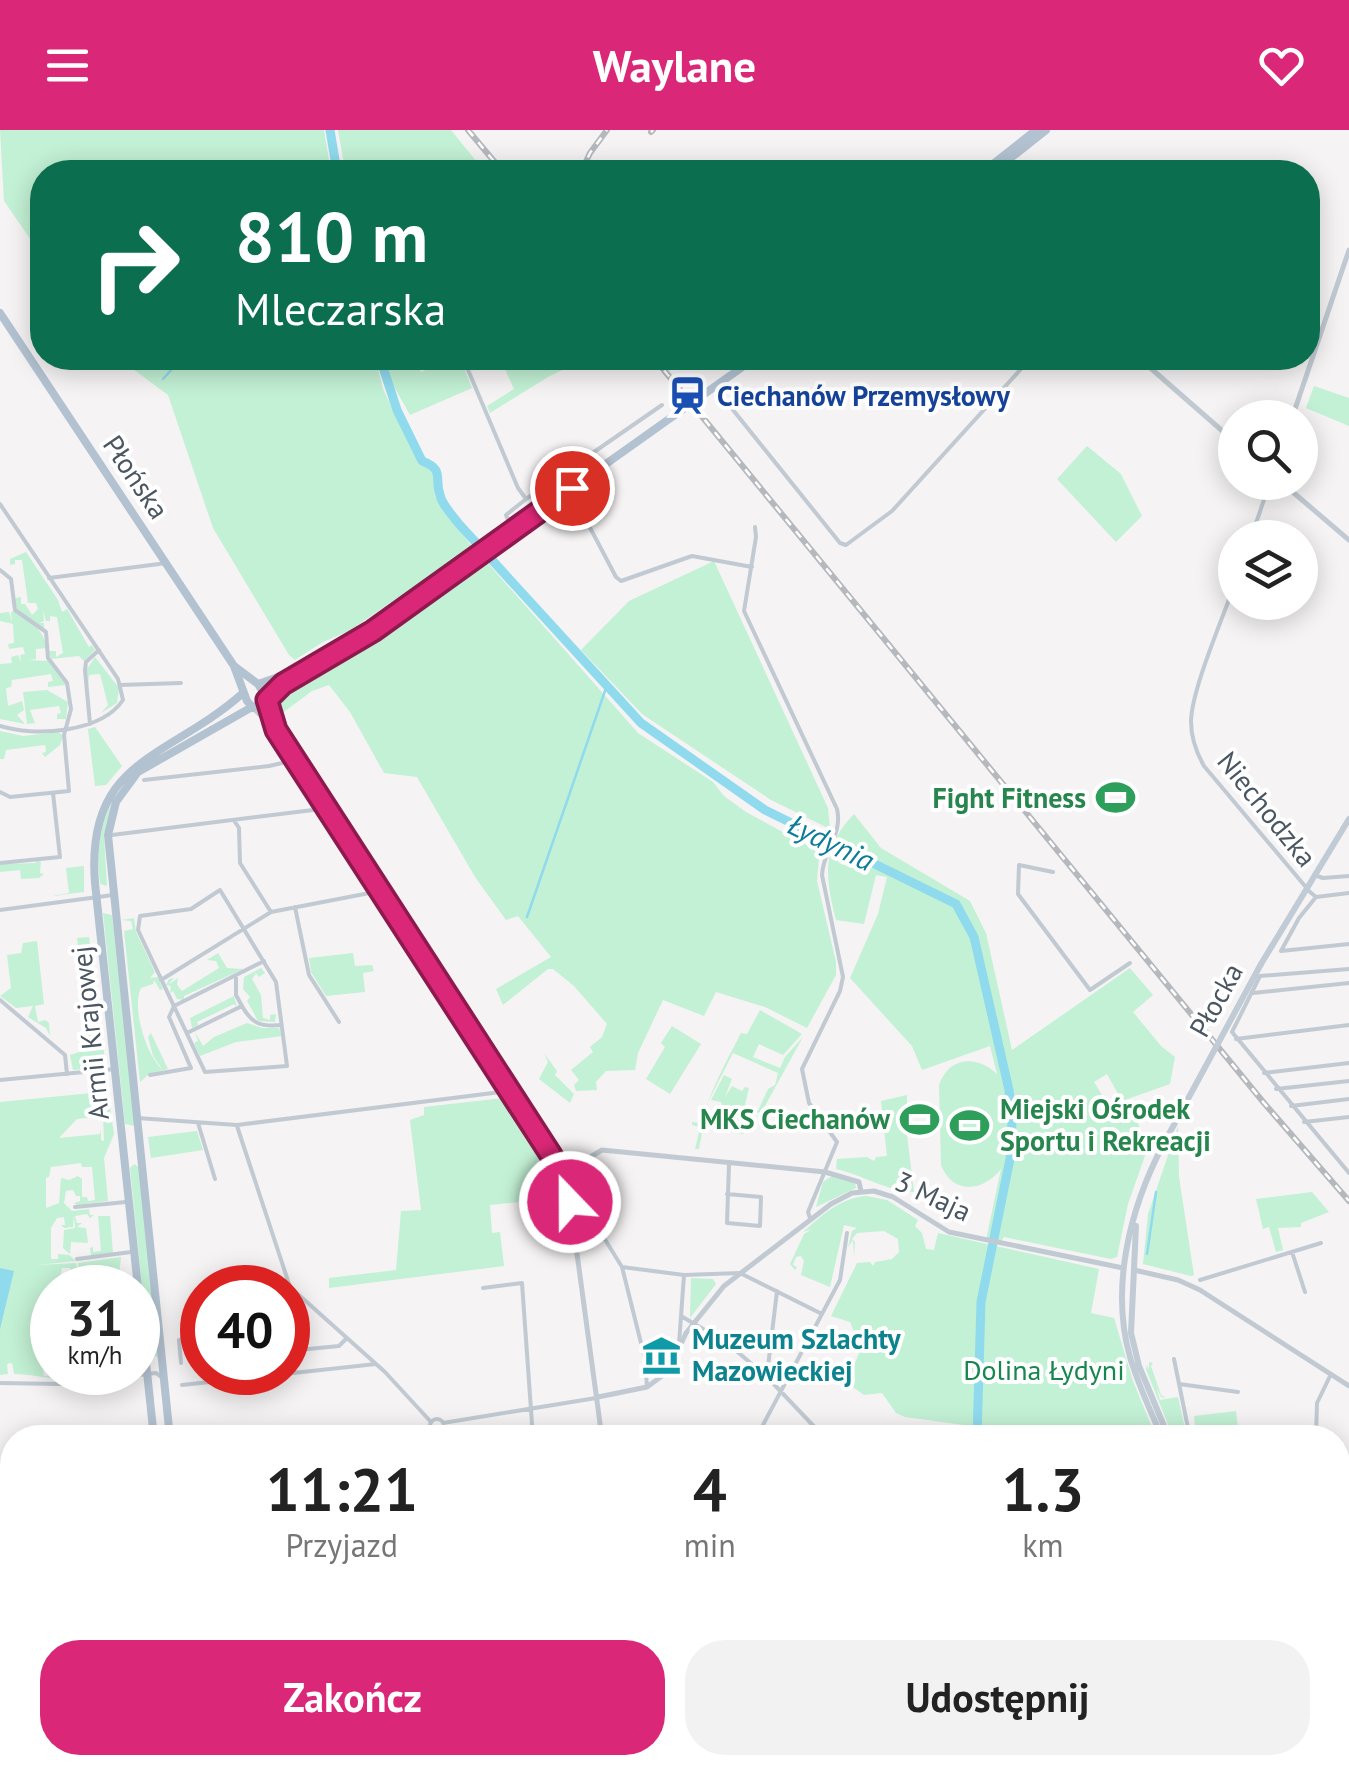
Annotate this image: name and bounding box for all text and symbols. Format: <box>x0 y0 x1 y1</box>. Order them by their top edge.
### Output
text: Waylane <box>593 36 756 94</box>
icon: menu <box>40 38 95 93</box>
icon: heart <box>1254 38 1309 93</box>
text: 810 m <box>235 191 428 281</box>
icon: right <box>70 200 200 330</box>
text: Mleczarska <box>235 279 446 337</box>
station icon: Ciechanów Przemysłowy <box>666 375 708 417</box>
place label: Ciechanów Przemysłowy <box>717 377 1011 414</box>
map controls <box>1218 400 1318 620</box>
button: search <box>1218 400 1318 500</box>
street label: Płońska <box>95 428 178 526</box>
pin <box>530 446 615 531</box>
icon: arrive <box>545 461 600 516</box>
button: layers <box>1218 520 1318 620</box>
street label: Niechodzka <box>1210 743 1325 874</box>
sports icon: Fight Fitness <box>1095 777 1137 819</box>
place label: Fight Fitness <box>932 779 1086 816</box>
water label: Łydynia <box>782 804 881 879</box>
street label: Armii Krajowej <box>62 944 117 1122</box>
street label: Płocka <box>1180 956 1251 1043</box>
place label: Miejski Ośrodek Sportu i Rekreacji <box>1000 1090 1211 1159</box>
sports icon: MKS Ciechanów <box>899 1098 941 1140</box>
place label: MKS Ciechanów <box>700 1100 891 1137</box>
sports icon: Miejski Ośrodek Sportu i Rekreacji <box>949 1104 991 1146</box>
position arrow <box>518 1150 622 1254</box>
street label: 3 Maja <box>889 1162 977 1229</box>
speed limit sign: 40 <box>180 1265 310 1395</box>
text: 31 <box>67 1285 123 1350</box>
place label: Muzeum Szlachty Mazowieckiej <box>692 1320 901 1389</box>
museum icon: Muzeum Szlachty Mazowieckiej <box>641 1334 683 1376</box>
text: km/h <box>68 1339 122 1371</box>
park label: Dolina Łydyni <box>963 1351 1125 1388</box>
text: 11:21 <box>266 1450 418 1528</box>
text: 4 <box>693 1450 727 1528</box>
text: 1.3 <box>1001 1450 1084 1528</box>
text: Przyjazd <box>286 1524 398 1566</box>
text: min <box>684 1524 736 1566</box>
text: km <box>1022 1524 1064 1566</box>
button: Zakończ <box>40 1640 665 1755</box>
button: Udostępnij <box>685 1640 1310 1755</box>

